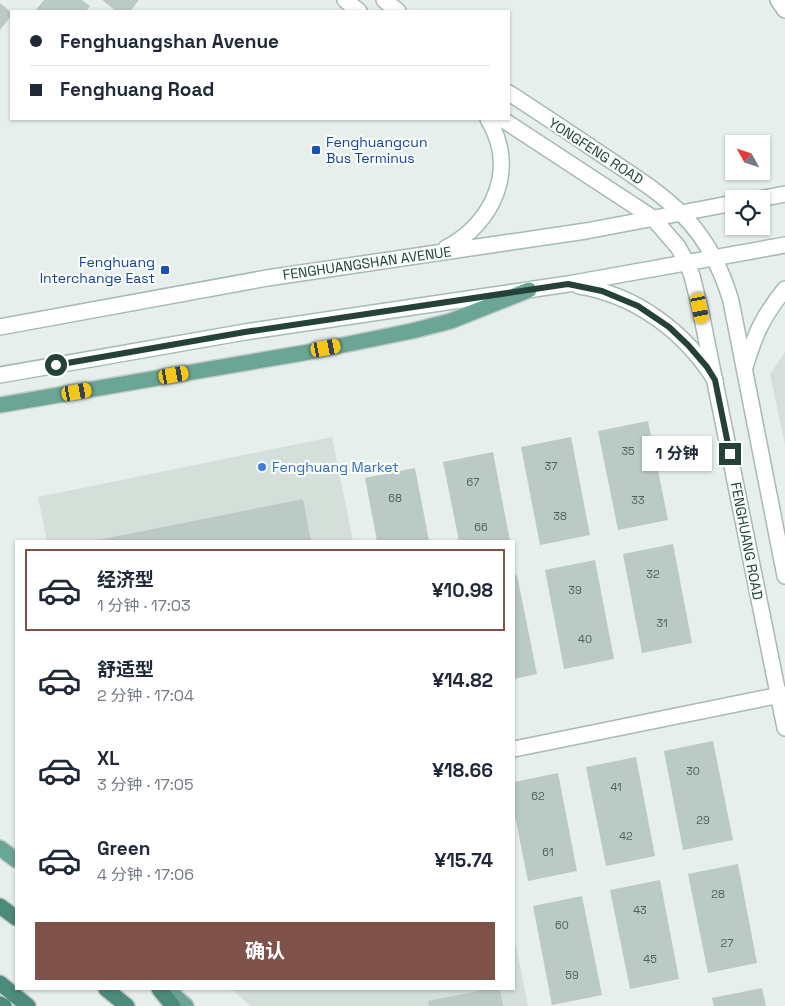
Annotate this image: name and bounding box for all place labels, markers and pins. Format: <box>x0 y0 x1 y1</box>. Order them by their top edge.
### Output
place label: Fenghuangcun Bus Terminus <box>326 133 428 167</box>
marker: Fenghuangcun Bus Terminus <box>310 144 322 156</box>
place label: Fenghuang Interchange East <box>40 253 155 287</box>
marker: Fenghuang Interchange East <box>159 264 171 276</box>
place label: Fenghuang Market <box>272 458 399 476</box>
marker: Fenghuang Market <box>256 461 268 473</box>

